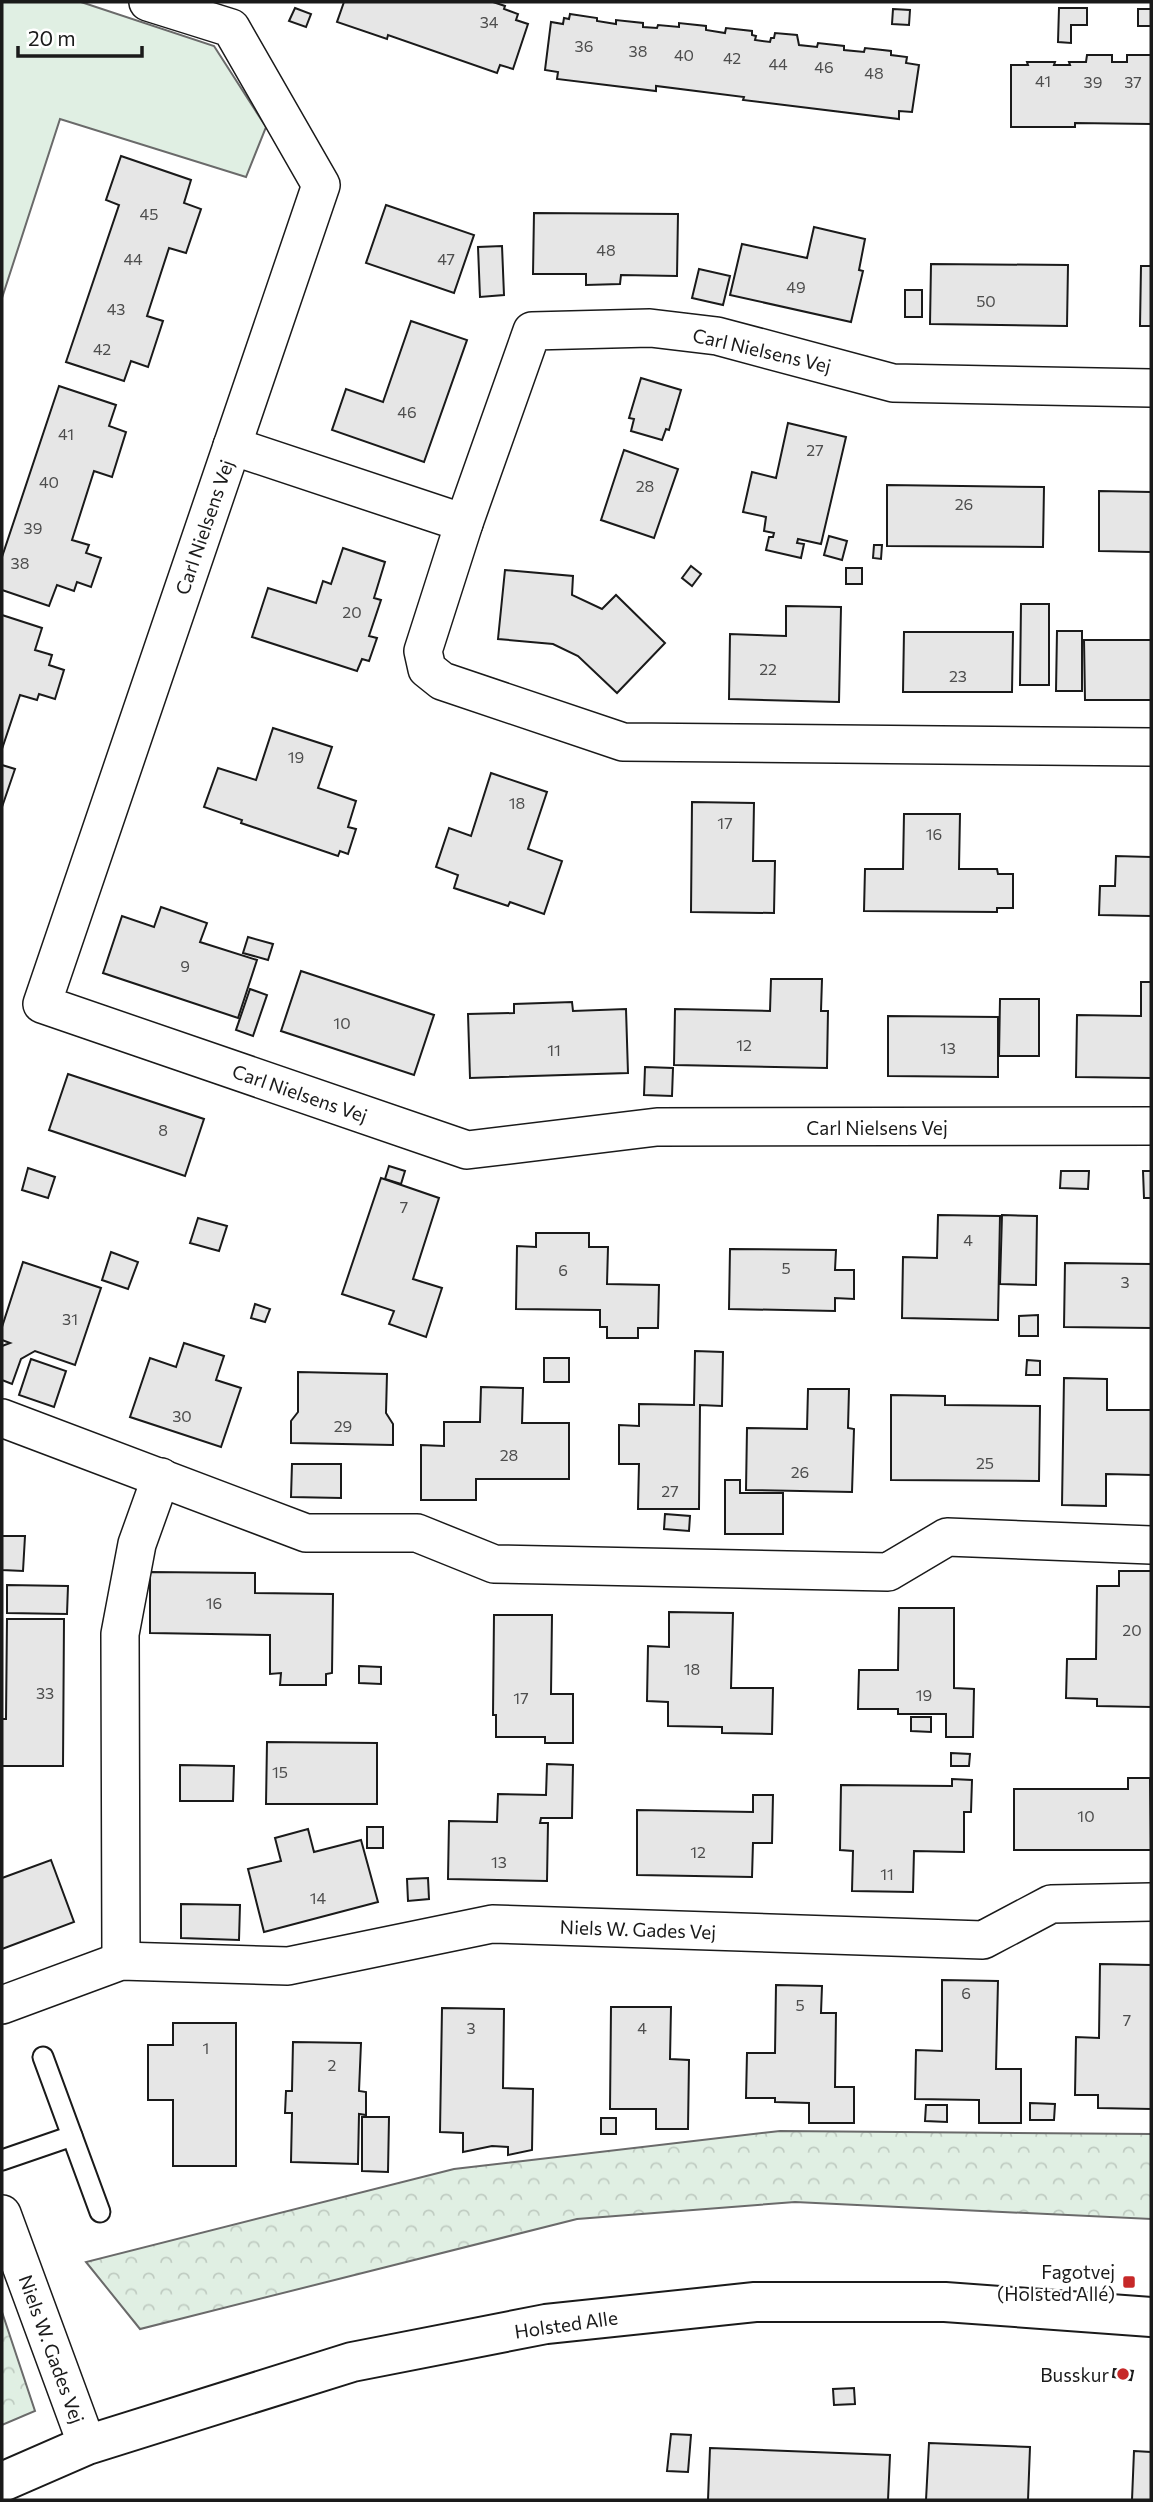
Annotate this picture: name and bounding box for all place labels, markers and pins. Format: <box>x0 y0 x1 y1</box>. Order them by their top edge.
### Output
place label: Fagotvej (Holsted Allé) <box>997 2260 1115 2305</box>
marker: Fagotvej (Holsted Allé) <box>1121 2274 1137 2290</box>
place label: Busskur <box>1040 2363 1109 2386</box>
marker: Busskur <box>1115 2366 1131 2382</box>

